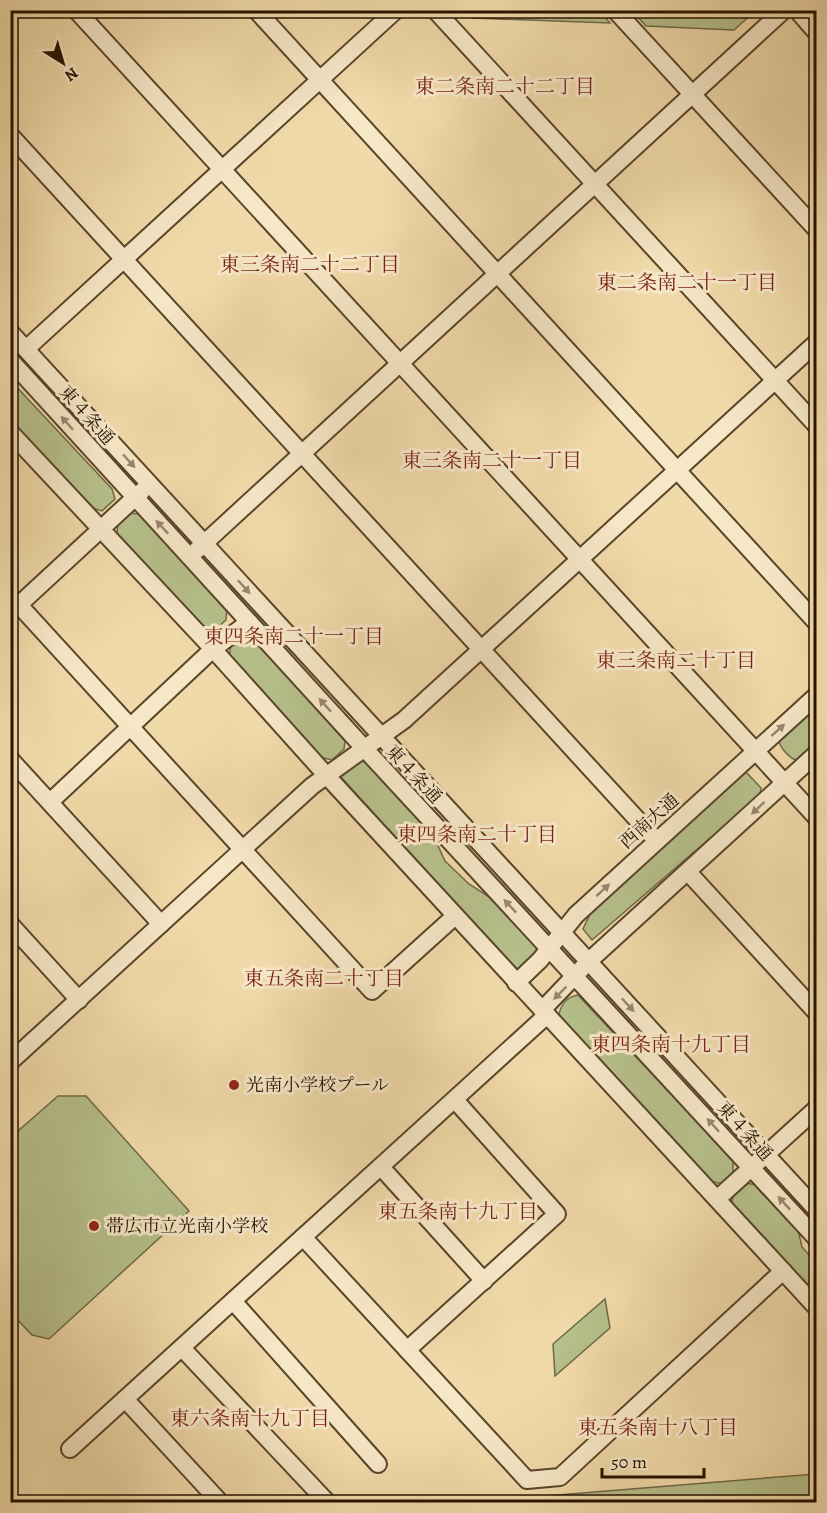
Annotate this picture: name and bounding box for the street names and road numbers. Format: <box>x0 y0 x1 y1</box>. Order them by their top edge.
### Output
street label: 東４条通 <box>54 380 120 450</box>
street label: 東４条通 <box>381 739 447 809</box>
street label: 西南大通 <box>614 788 684 854</box>
street label: 東４条通 <box>712 1096 778 1166</box>

